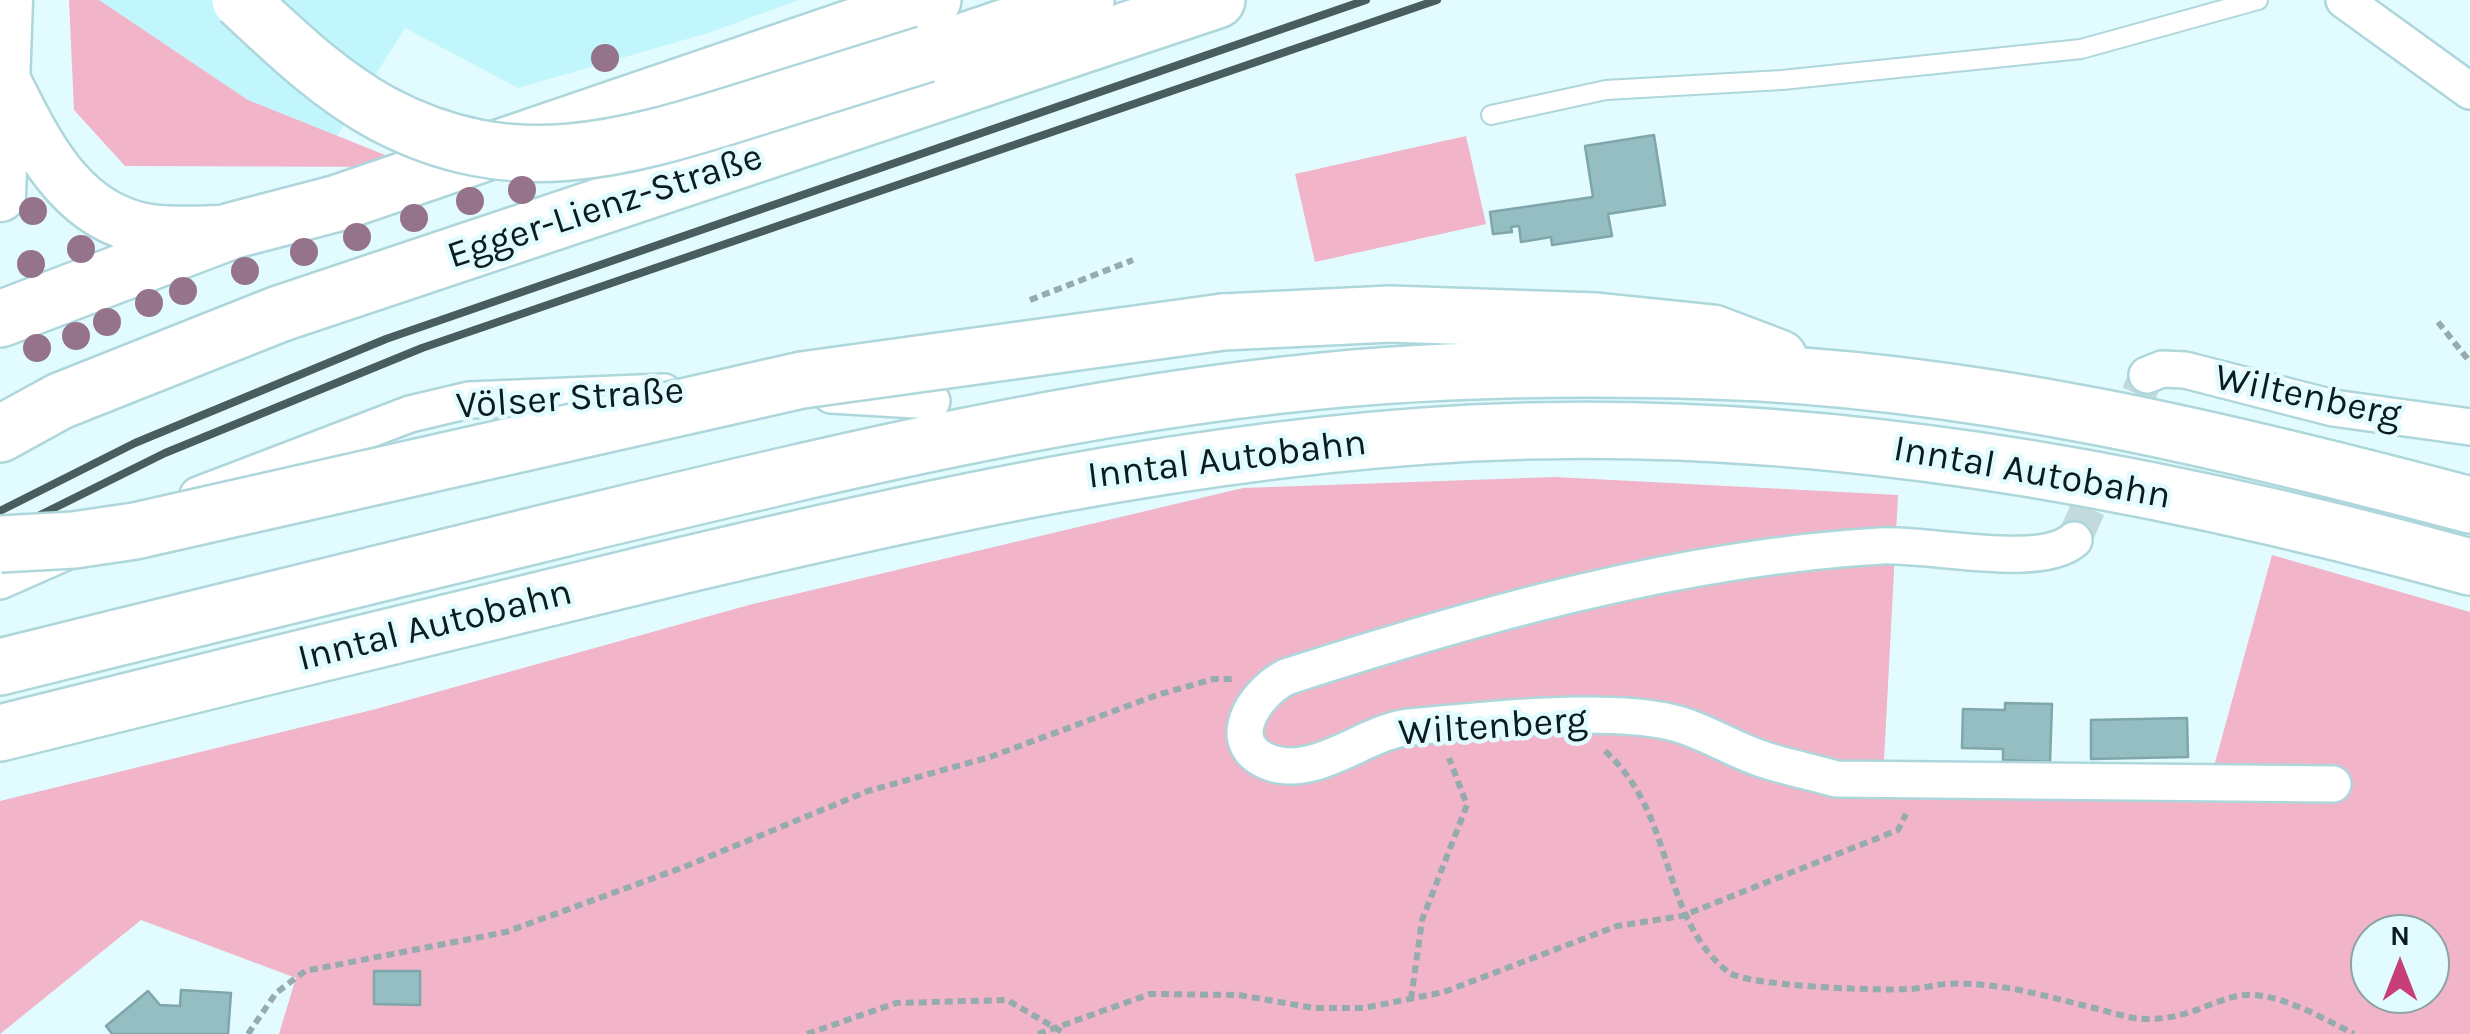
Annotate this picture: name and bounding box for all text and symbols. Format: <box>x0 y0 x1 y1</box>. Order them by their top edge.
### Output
street label: Egger-Lienz-Straße <box>442 135 768 279</box>
street label: Wiltenberg <box>2211 355 2405 439</box>
street label: Völser Straße <box>454 368 686 430</box>
street label: Inntal Autobahn <box>1085 420 1369 500</box>
street label: Inntal Autobahn <box>1890 426 2174 520</box>
street label: Inntal Autobahn <box>293 570 577 682</box>
street label: Wiltenberg <box>1397 698 1589 756</box>
north arrow <box>2350 914 2450 1014</box>
text: N <box>2390 919 2410 952</box>

